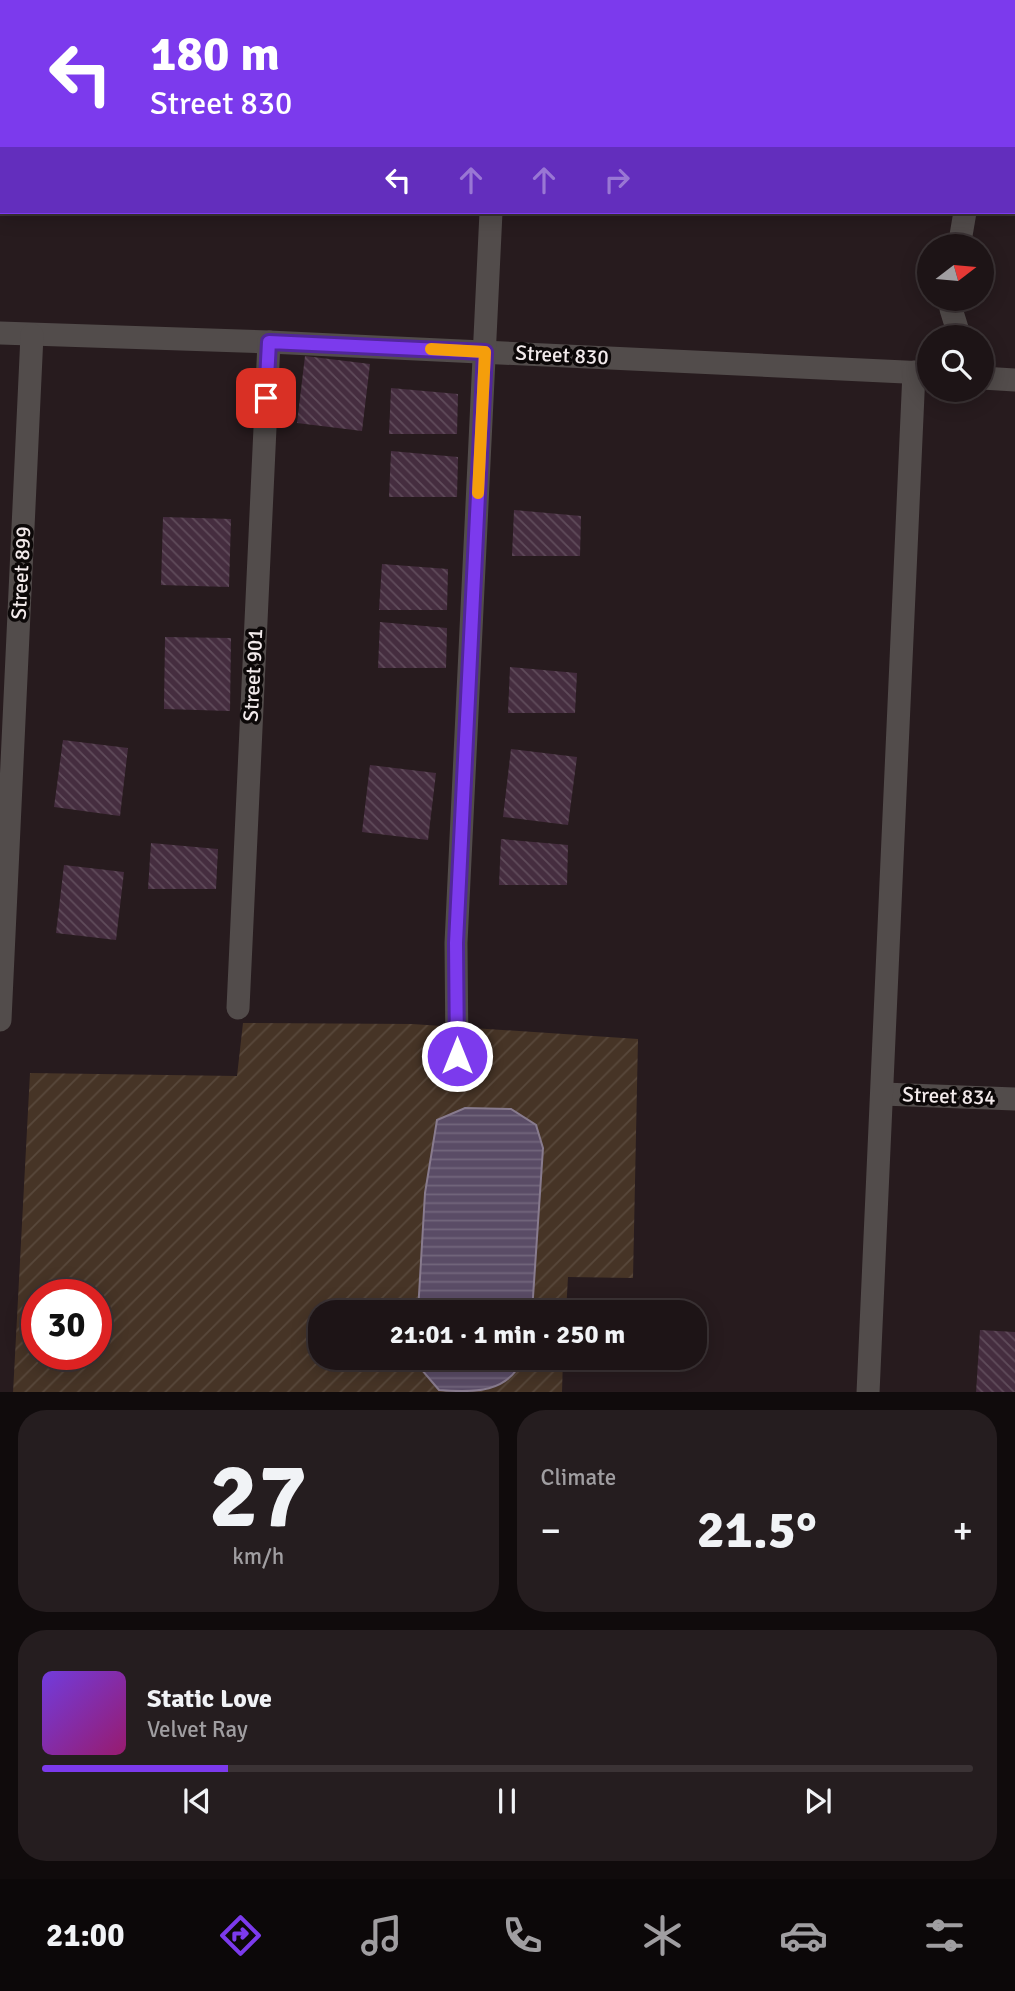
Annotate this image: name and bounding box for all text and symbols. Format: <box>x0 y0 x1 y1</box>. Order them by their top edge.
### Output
text: 180 m <box>150 24 280 84</box>
icon: left <box>35 28 126 119</box>
text: Street 830 <box>150 84 292 123</box>
icon: left <box>379 161 417 199</box>
icon: ahead <box>452 161 490 199</box>
icon: ahead <box>525 161 563 199</box>
icon: right <box>598 161 636 199</box>
north arrow <box>917 234 994 312</box>
map controls <box>917 234 994 402</box>
button: search <box>917 325 994 402</box>
street label: Street 830 <box>515 340 609 370</box>
pin <box>236 368 296 428</box>
icon: arrive <box>247 379 285 417</box>
street label: Street 899 <box>6 526 36 620</box>
street label: Street 901 <box>238 628 268 722</box>
position arrow <box>420 1019 494 1093</box>
street label: Street 834 <box>902 1081 996 1111</box>
speed limit sign: 30 <box>21 1279 112 1370</box>
text: 21:01 · 1 min · 250 m <box>390 1319 625 1351</box>
text: 27 <box>209 1440 307 1553</box>
text: Climate <box>541 1463 616 1492</box>
text: 21.5° <box>697 1498 817 1562</box>
text: − <box>541 1507 561 1554</box>
text: + <box>952 1507 973 1554</box>
text: km/h <box>232 1542 284 1571</box>
text: Static Love <box>147 1683 272 1715</box>
text: Velvet Ray <box>147 1715 248 1744</box>
icon: previous <box>178 1782 216 1820</box>
icon: pause <box>488 1782 526 1820</box>
icon: next <box>799 1782 837 1820</box>
icon: directions <box>216 1911 265 1960</box>
icon: music <box>357 1911 406 1960</box>
icon: phone <box>498 1911 547 1960</box>
icon: climate <box>638 1911 687 1960</box>
icon: car <box>779 1911 828 1960</box>
icon: filters <box>920 1911 969 1960</box>
text: 21:00 <box>46 1916 124 1955</box>

